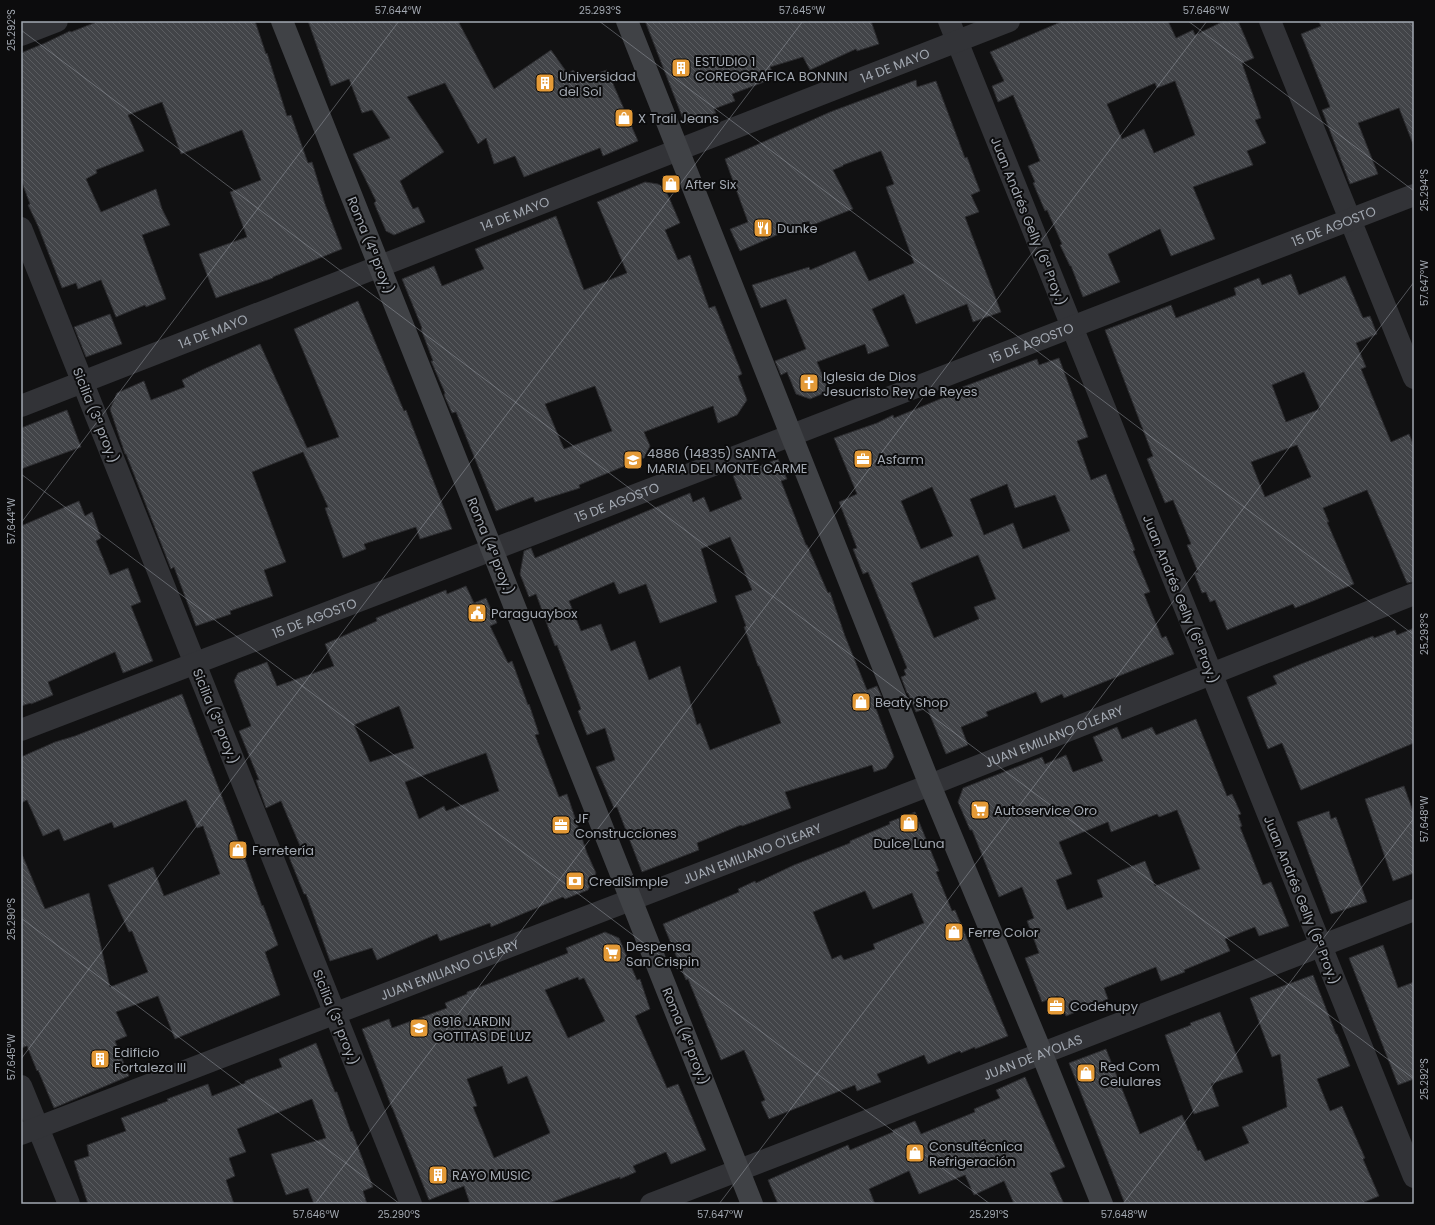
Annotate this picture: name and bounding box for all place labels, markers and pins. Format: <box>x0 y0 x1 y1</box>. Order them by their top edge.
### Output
place label: ESTUDIO 1 COREOGRAFICA BONNIN <box>695 52 848 86</box>
building icon: ESTUDIO 1 COREOGRAFICA BONNIN <box>670 57 692 79</box>
place label: Universidad del Sol <box>559 67 636 101</box>
building icon: Universidad del Sol <box>534 72 556 94</box>
shop icon: X Trail Jeans <box>613 107 635 129</box>
place label: X Trail Jeans <box>638 109 719 128</box>
shop icon: After Six <box>660 173 682 195</box>
place label: After Six <box>685 175 737 194</box>
restaurant icon: Dunke <box>752 217 774 239</box>
place label: Dunke <box>777 219 818 238</box>
place label: Iglesia de Dios Jesucristo Rey de Reyes <box>823 367 978 401</box>
church icon: Iglesia de Dios Jesucristo Rey de Reyes <box>798 372 820 394</box>
place label: 4886 (14835) SANTA MARIA DEL MONTE CARME <box>647 444 808 478</box>
office icon: Asfarm <box>852 448 874 470</box>
school or university icon: 4886 (14835) SANTA MARIA DEL MONTE CARME <box>622 449 644 471</box>
place label: Asfarm <box>877 450 924 469</box>
public building icon: Paraguaybox <box>466 602 488 624</box>
place label: Paraguaybox <box>491 604 578 623</box>
shop icon: Beaty Shop <box>850 691 872 713</box>
place label: Beaty Shop <box>875 693 949 712</box>
supermarket icon: Autoservice Oro <box>969 799 991 821</box>
place label: Autoservice Oro <box>994 801 1097 820</box>
place label: JF Construcciones <box>575 809 677 843</box>
shop icon: Dulce Luna <box>898 812 920 834</box>
office icon: JF Construcciones <box>550 814 572 836</box>
place label: Dulce Luna <box>873 834 945 853</box>
shop icon: Ferretería <box>227 839 249 861</box>
place label: Ferretería <box>252 841 314 860</box>
bank icon: CrediSimple <box>564 870 586 892</box>
place label: CrediSimple <box>589 872 668 891</box>
shop icon: Ferre Color <box>943 921 965 943</box>
place label: Ferre Color <box>968 923 1039 942</box>
place label: Despensa San Crispin <box>626 937 699 971</box>
supermarket icon: Despensa San Crispin <box>601 942 623 964</box>
office icon: Codehupy <box>1045 995 1067 1017</box>
place label: Codehupy <box>1070 997 1139 1016</box>
place label: 6916 JARDIN GOTITAS DE LUZ <box>433 1012 531 1046</box>
school or university icon: 6916 JARDIN GOTITAS DE LUZ <box>408 1017 430 1039</box>
place label: Edificio Fortaleza III <box>114 1043 186 1077</box>
building icon: Edificio Fortaleza III <box>89 1048 111 1070</box>
place label: Red Com Celulares <box>1100 1057 1162 1091</box>
shop icon: Red Com Celulares <box>1075 1062 1097 1084</box>
place label: Consultécnica Refrigeración <box>929 1137 1023 1171</box>
shop icon: Consultécnica Refrigeración <box>904 1142 926 1164</box>
building icon: RAYO MUSIC <box>427 1164 449 1186</box>
place label: RAYO MUSIC <box>452 1166 531 1185</box>

